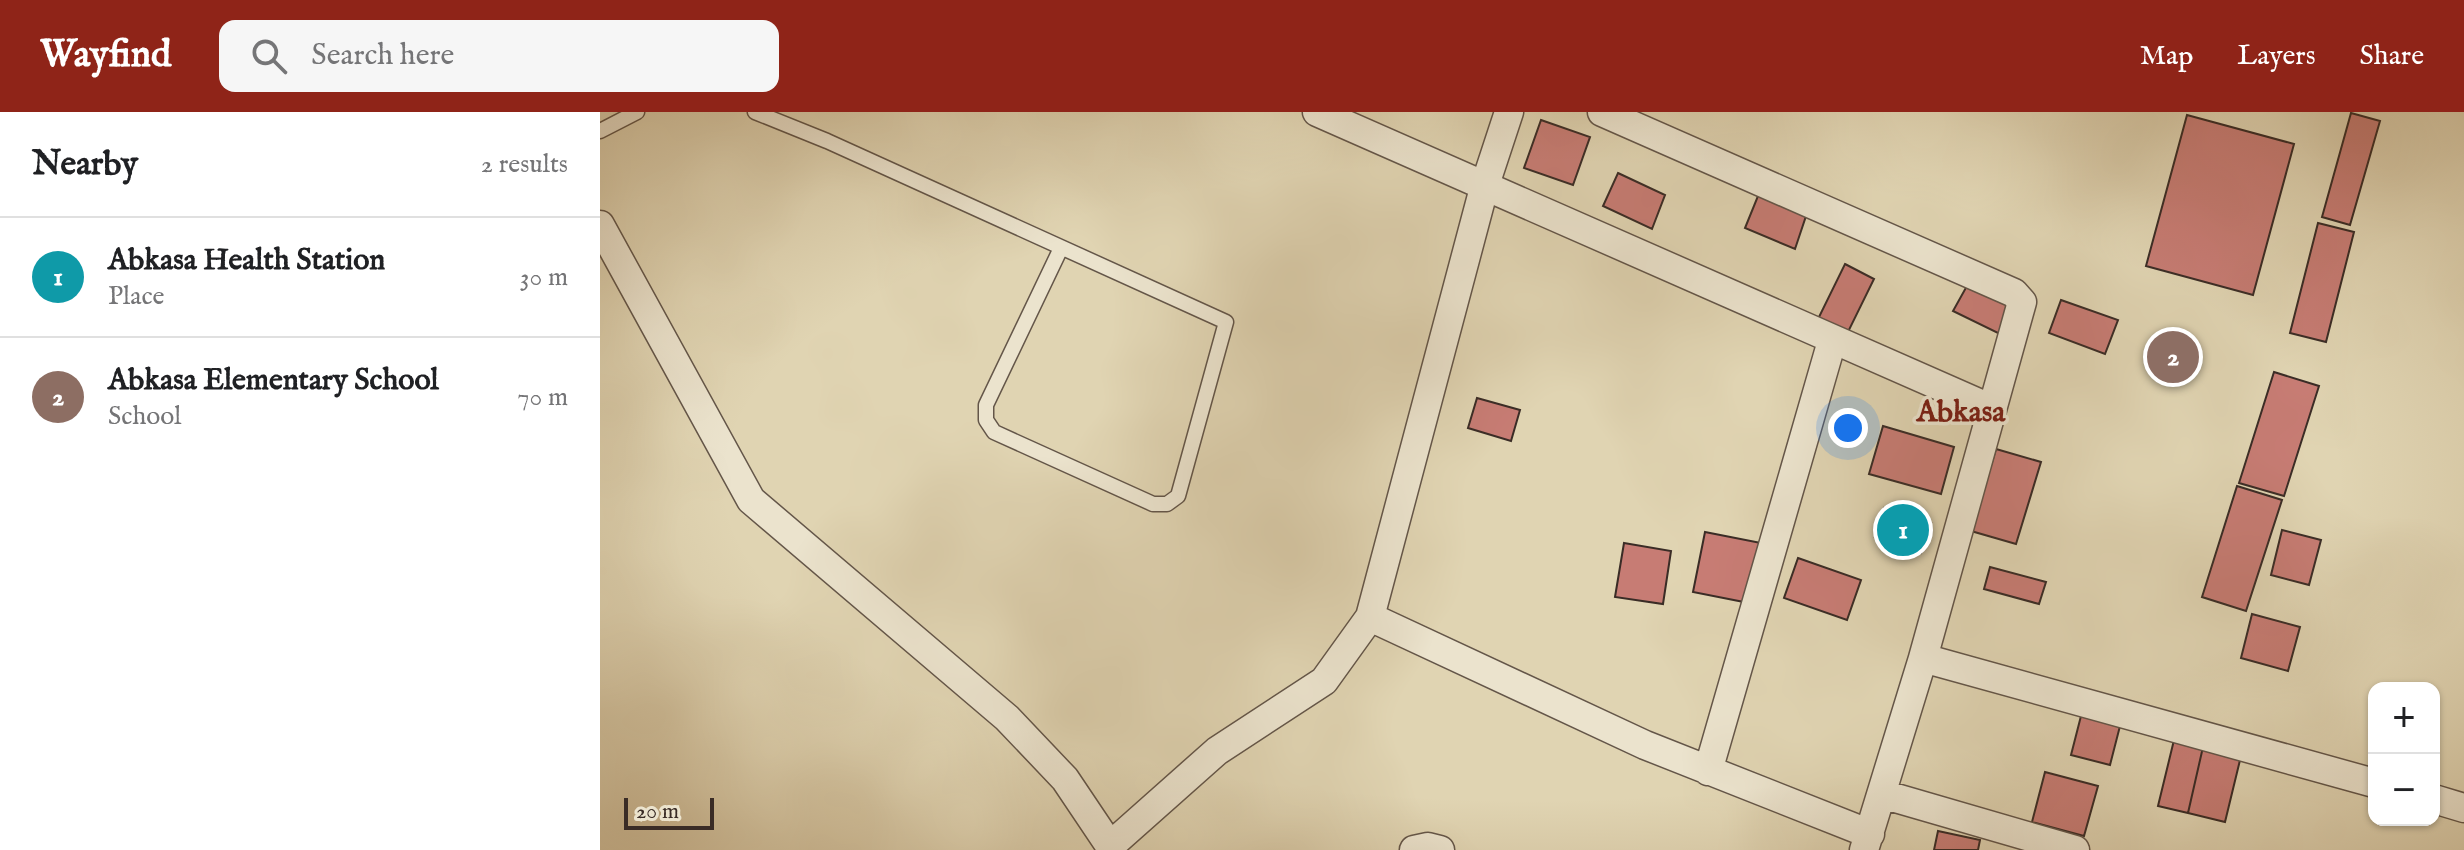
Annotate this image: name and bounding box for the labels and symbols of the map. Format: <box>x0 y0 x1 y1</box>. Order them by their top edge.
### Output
pin: 2 <box>2147 327 2199 387</box>
district label: Abkasa <box>1916 394 2006 432</box>
your location <box>1828 408 1868 448</box>
pin: 1 <box>1877 500 1929 560</box>
scale bar <box>624 794 714 830</box>

